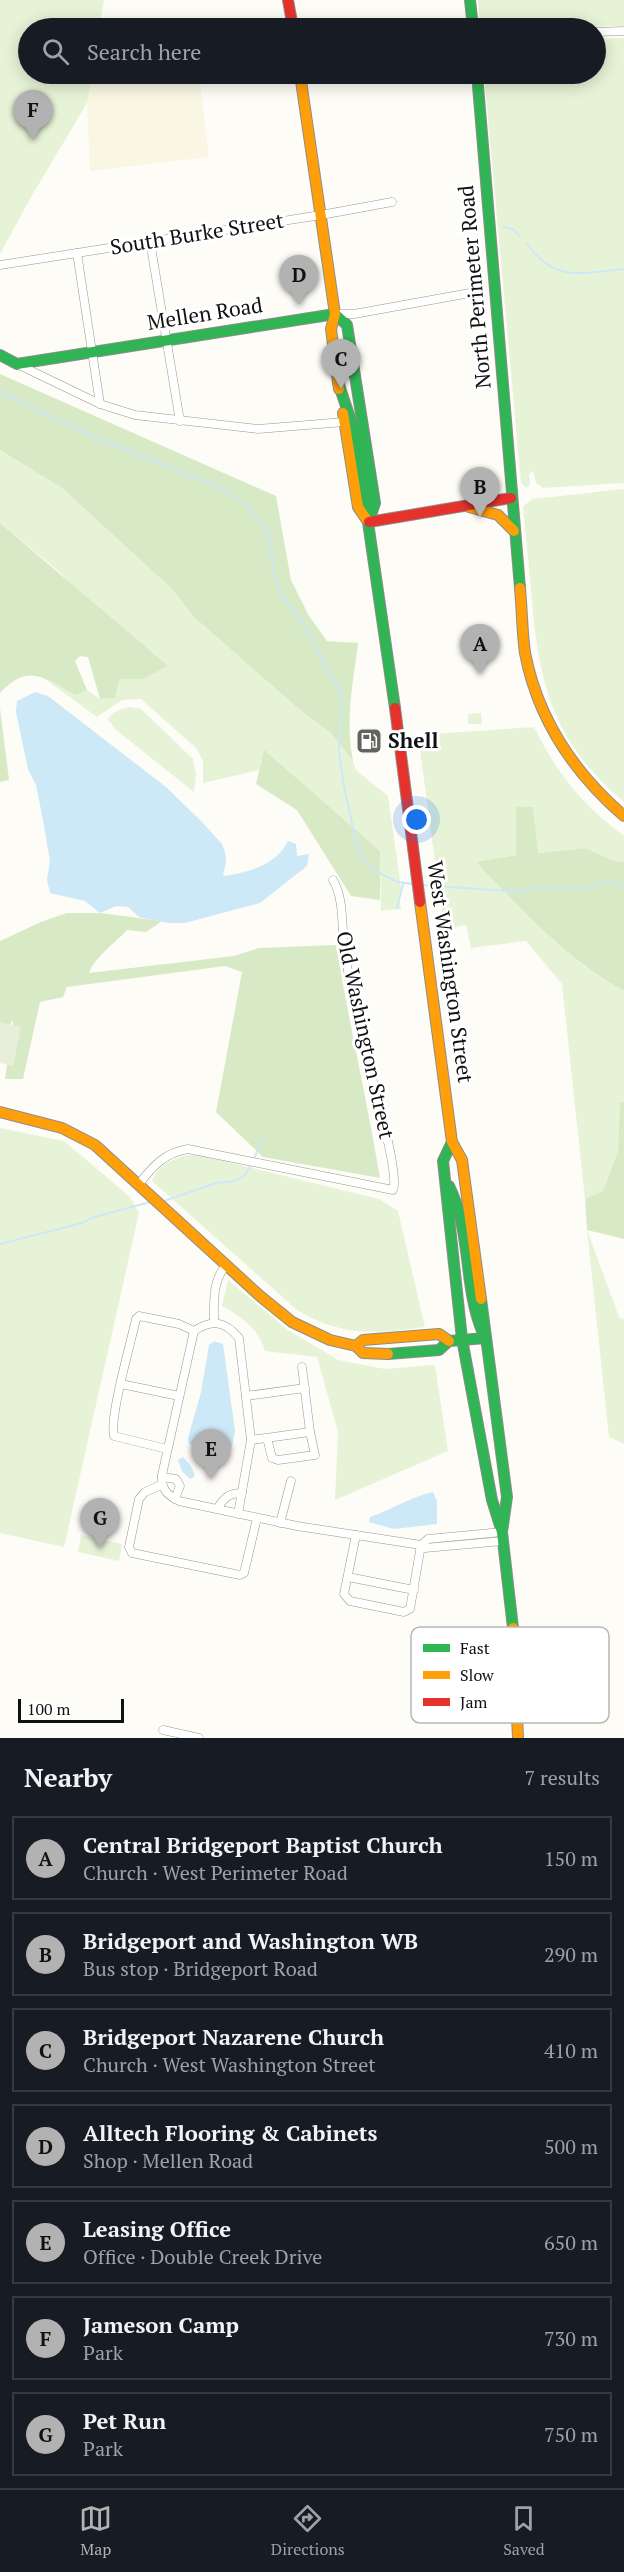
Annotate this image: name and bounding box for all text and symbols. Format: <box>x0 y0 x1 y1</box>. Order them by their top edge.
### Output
search box <box>18 18 606 84</box>
icon: search <box>39 35 72 68</box>
text: Search here <box>87 37 201 66</box>
pin: F <box>14 90 52 140</box>
street label: North Perimeter Road <box>451 184 497 390</box>
street label: South Burke Street <box>108 205 286 261</box>
pin: D <box>280 256 318 305</box>
street label: Mellen Road <box>145 290 265 336</box>
pin: C <box>322 340 360 389</box>
pin: B <box>460 468 500 517</box>
pin: A <box>460 624 500 674</box>
fuel station icon: Shell <box>354 726 384 756</box>
place label: Shell <box>388 726 438 754</box>
your location <box>402 805 431 834</box>
street label: West Washington Street <box>422 859 480 1085</box>
street label: Old Washington Street <box>330 928 402 1141</box>
pin: E <box>192 1430 230 1479</box>
pin: G <box>80 1498 120 1548</box>
legend <box>411 1627 609 1723</box>
text: Fast <box>460 1637 490 1659</box>
text: Slow <box>460 1664 494 1686</box>
text: Jam <box>460 1691 488 1713</box>
scale bar <box>18 1696 124 1724</box>
text: 100 m <box>27 1698 70 1720</box>
text: Nearby <box>24 1760 112 1794</box>
text: 7 results <box>525 1764 600 1791</box>
text: Central Bridgeport Baptist Church <box>83 1830 443 1859</box>
text: A <box>38 1845 53 1872</box>
text: 150 m <box>544 1845 598 1872</box>
text: Church · West Perimeter Road <box>83 1859 348 1886</box>
text: Bridgeport and Washington WB <box>83 1926 418 1955</box>
text: B <box>39 1941 52 1968</box>
text: 290 m <box>544 1941 598 1968</box>
text: Bus stop · Bridgeport Road <box>83 1955 318 1982</box>
text: Bridgeport Nazarene Church <box>83 2022 384 2051</box>
text: C <box>39 2037 52 2064</box>
text: 410 m <box>544 2037 598 2064</box>
text: Church · West Washington Street <box>83 2051 376 2078</box>
text: Alltech Flooring & Cabinets <box>83 2118 378 2147</box>
text: D <box>38 2133 53 2160</box>
text: 500 m <box>544 2133 598 2160</box>
text: Shop · Mellen Road <box>83 2147 253 2174</box>
text: Leasing Office <box>83 2214 231 2243</box>
text: E <box>39 2229 52 2256</box>
text: 650 m <box>544 2229 598 2256</box>
text: Office · Double Creek Drive <box>83 2243 322 2270</box>
text: Jameson Camp <box>83 2310 239 2339</box>
text: F <box>40 2325 51 2352</box>
text: 730 m <box>544 2325 598 2352</box>
text: Park <box>83 2339 123 2366</box>
text: Pet Run <box>83 2406 166 2435</box>
text: G <box>38 2421 53 2448</box>
text: 750 m <box>544 2421 598 2448</box>
text: Park <box>83 2435 123 2462</box>
tab: Map <box>79 2502 112 2560</box>
tab: Directions <box>271 2502 345 2560</box>
tab: Saved <box>503 2502 545 2560</box>

